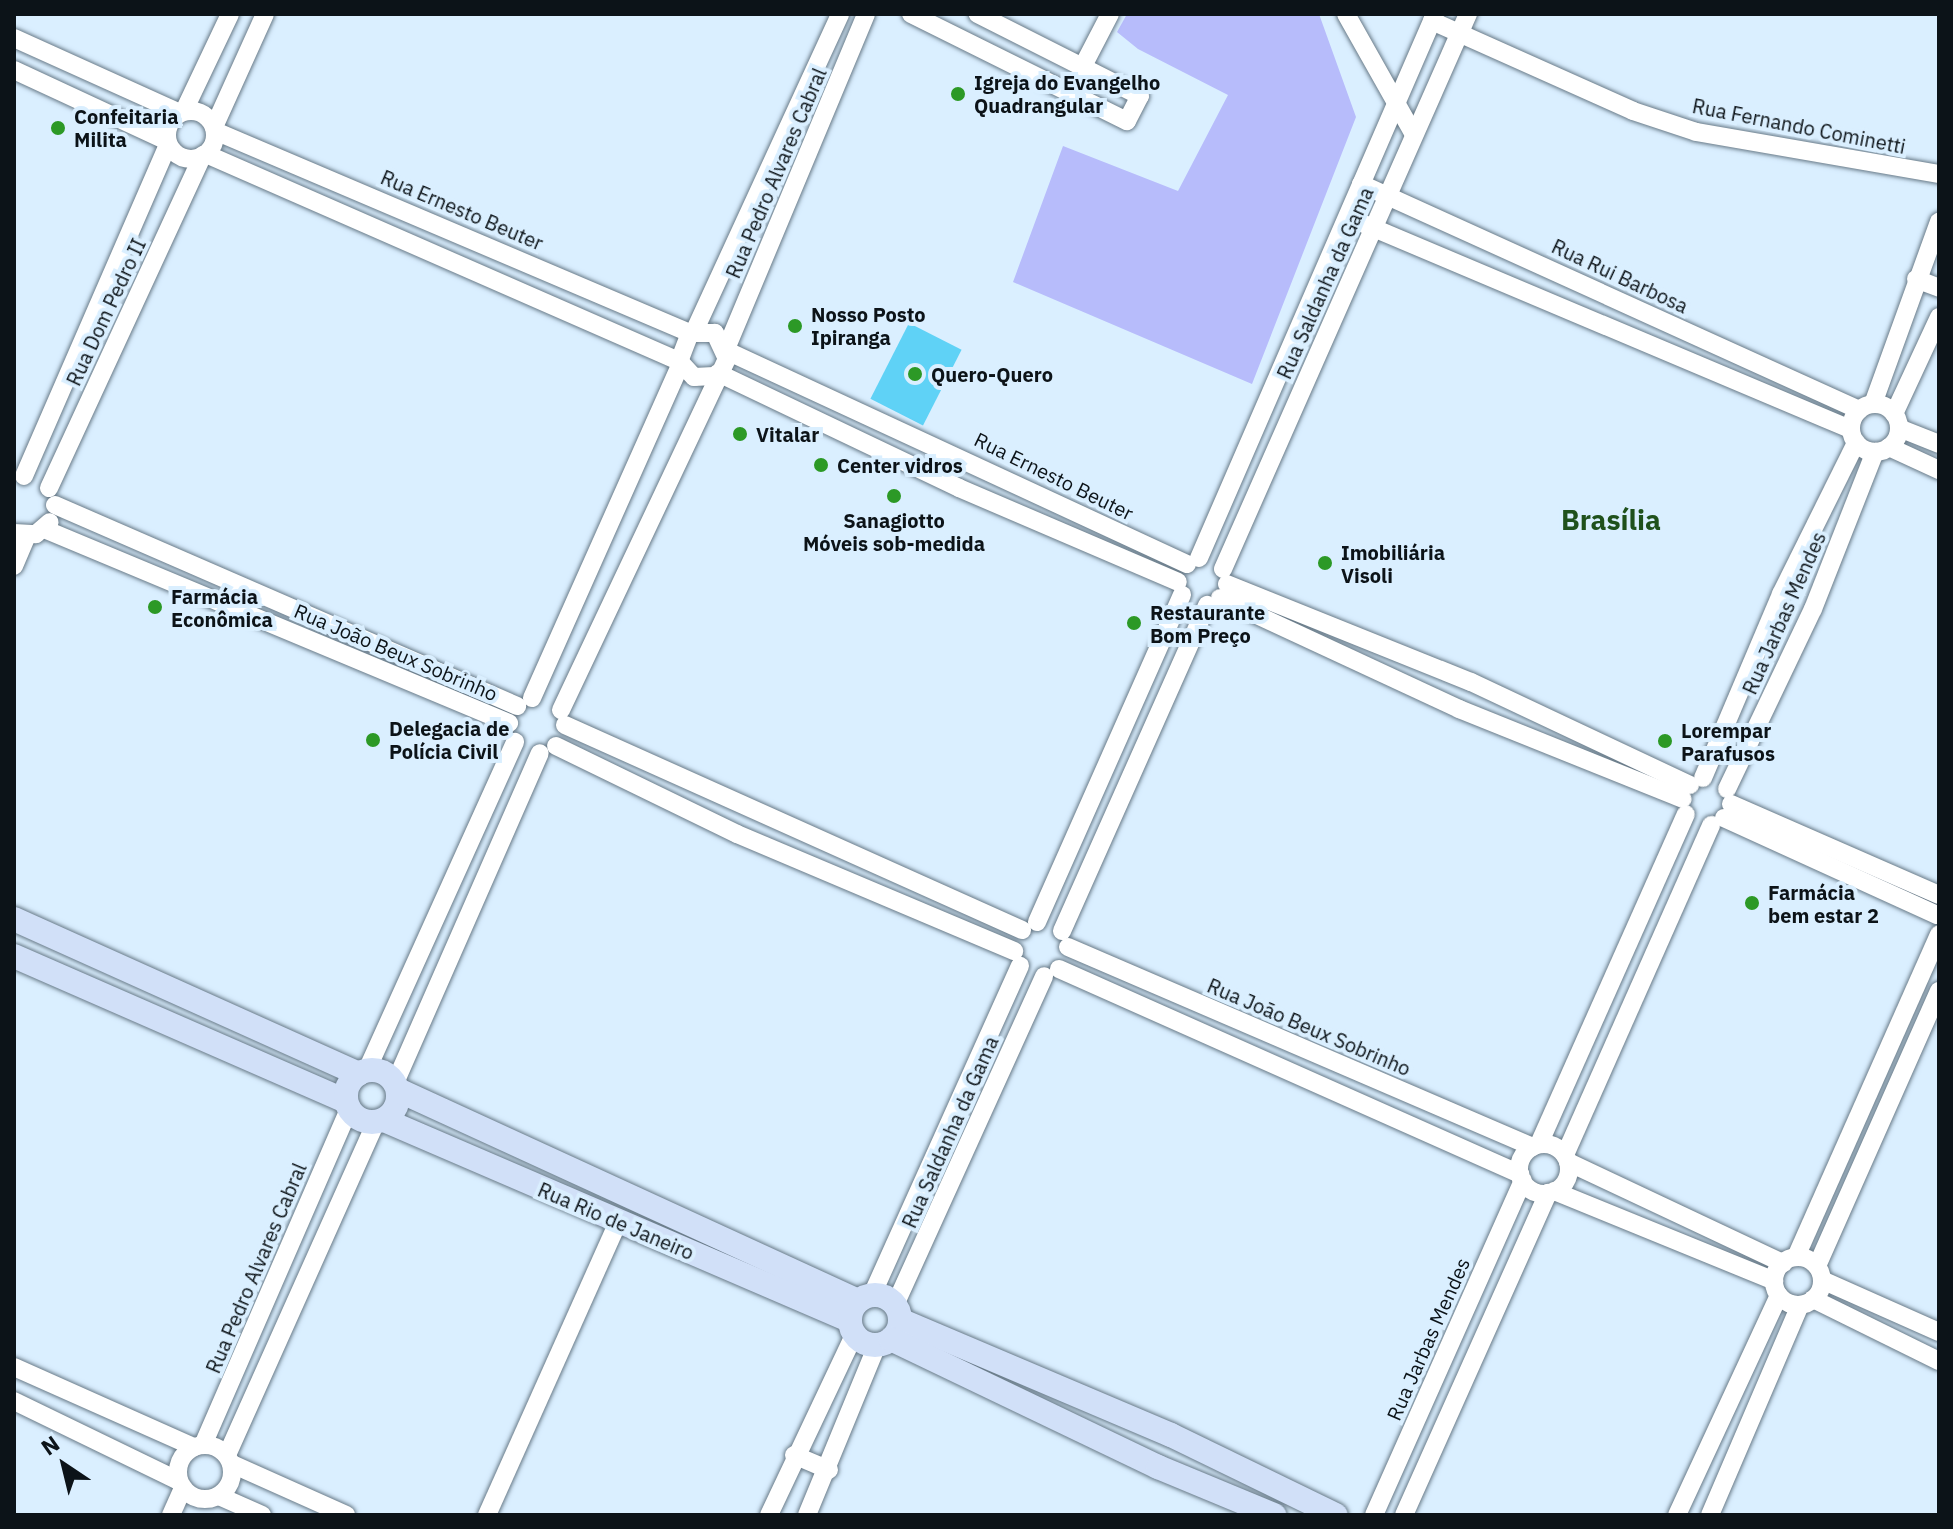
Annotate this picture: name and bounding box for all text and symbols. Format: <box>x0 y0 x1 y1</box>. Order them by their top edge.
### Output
street label: Rua Pedro Alvares Cabral <box>721 64 831 282</box>
place label: Igreja do Evangelho Quadrangular <box>974 70 1160 117</box>
marker: Igreja do Evangelho Quadrangular <box>949 85 967 103</box>
street label: Rua Fernando Cominetti <box>1690 94 1908 158</box>
place label: Confeitaria Milita <box>74 104 179 151</box>
marker: Confeitaria Milita <box>49 119 67 137</box>
street label: Rua Ernesto Beuter <box>377 165 547 255</box>
street label: Rua Saldanha da Gama <box>1272 183 1378 383</box>
street label: Rua Rui Barbosa <box>1548 234 1692 318</box>
street label: Rua Dom Pedro II <box>61 235 151 389</box>
place label: Nosso Posto Ipiranga <box>811 302 926 349</box>
marker: Nosso Posto Ipiranga <box>786 317 804 335</box>
place label: Quero-Quero <box>931 362 1053 386</box>
marker: Quero-Quero <box>906 365 924 383</box>
place label: Vitalar <box>756 422 819 446</box>
marker: Vitalar <box>731 425 749 443</box>
street label: Rua Ernesto Beuter <box>971 427 1137 525</box>
place label: Center vidros <box>837 453 963 477</box>
marker: Center vidros <box>812 456 830 474</box>
marker: Sanagiotto Móveis sob-medida <box>885 487 903 505</box>
district label: Brasília <box>1561 503 1661 537</box>
place label: Sanagiotto Móveis sob-medida <box>803 508 985 555</box>
street label: Rua Jarbas Mendes <box>1737 528 1831 698</box>
place label: Imobiliária Visoli <box>1341 540 1445 587</box>
marker: Imobiliária Visoli <box>1316 554 1334 572</box>
place label: Farmácia Econômica <box>171 584 273 631</box>
marker: Farmácia Econômica <box>146 598 164 616</box>
street label: Rua João Beux Sobrinho <box>291 598 501 706</box>
place label: Restaurante Bom Preço <box>1150 600 1265 647</box>
marker: Restaurante Bom Preço <box>1125 614 1143 632</box>
place label: Delegacia de Polícia Civil <box>389 716 509 763</box>
place label: Lorempar Parafusos <box>1681 718 1775 765</box>
marker: Delegacia de Polícia Civil <box>364 731 382 749</box>
marker: Lorempar Parafusos <box>1656 732 1674 750</box>
place label: Farmácia bem estar 2 <box>1768 880 1879 927</box>
marker: Farmácia bem estar 2 <box>1743 894 1761 912</box>
street label: Rua João Beux Sobrinho <box>1204 973 1414 1081</box>
street label: Rua Saldanha da Gama <box>897 1032 1003 1232</box>
street label: Rua Pedro Alvares Cabral <box>201 1159 311 1377</box>
street label: Rua Rio de Janeiro <box>534 1177 698 1265</box>
street label: Rua Jarbas Mendes <box>1381 1254 1475 1424</box>
north arrow <box>24 1425 104 1505</box>
text: N <box>35 1428 65 1461</box>

